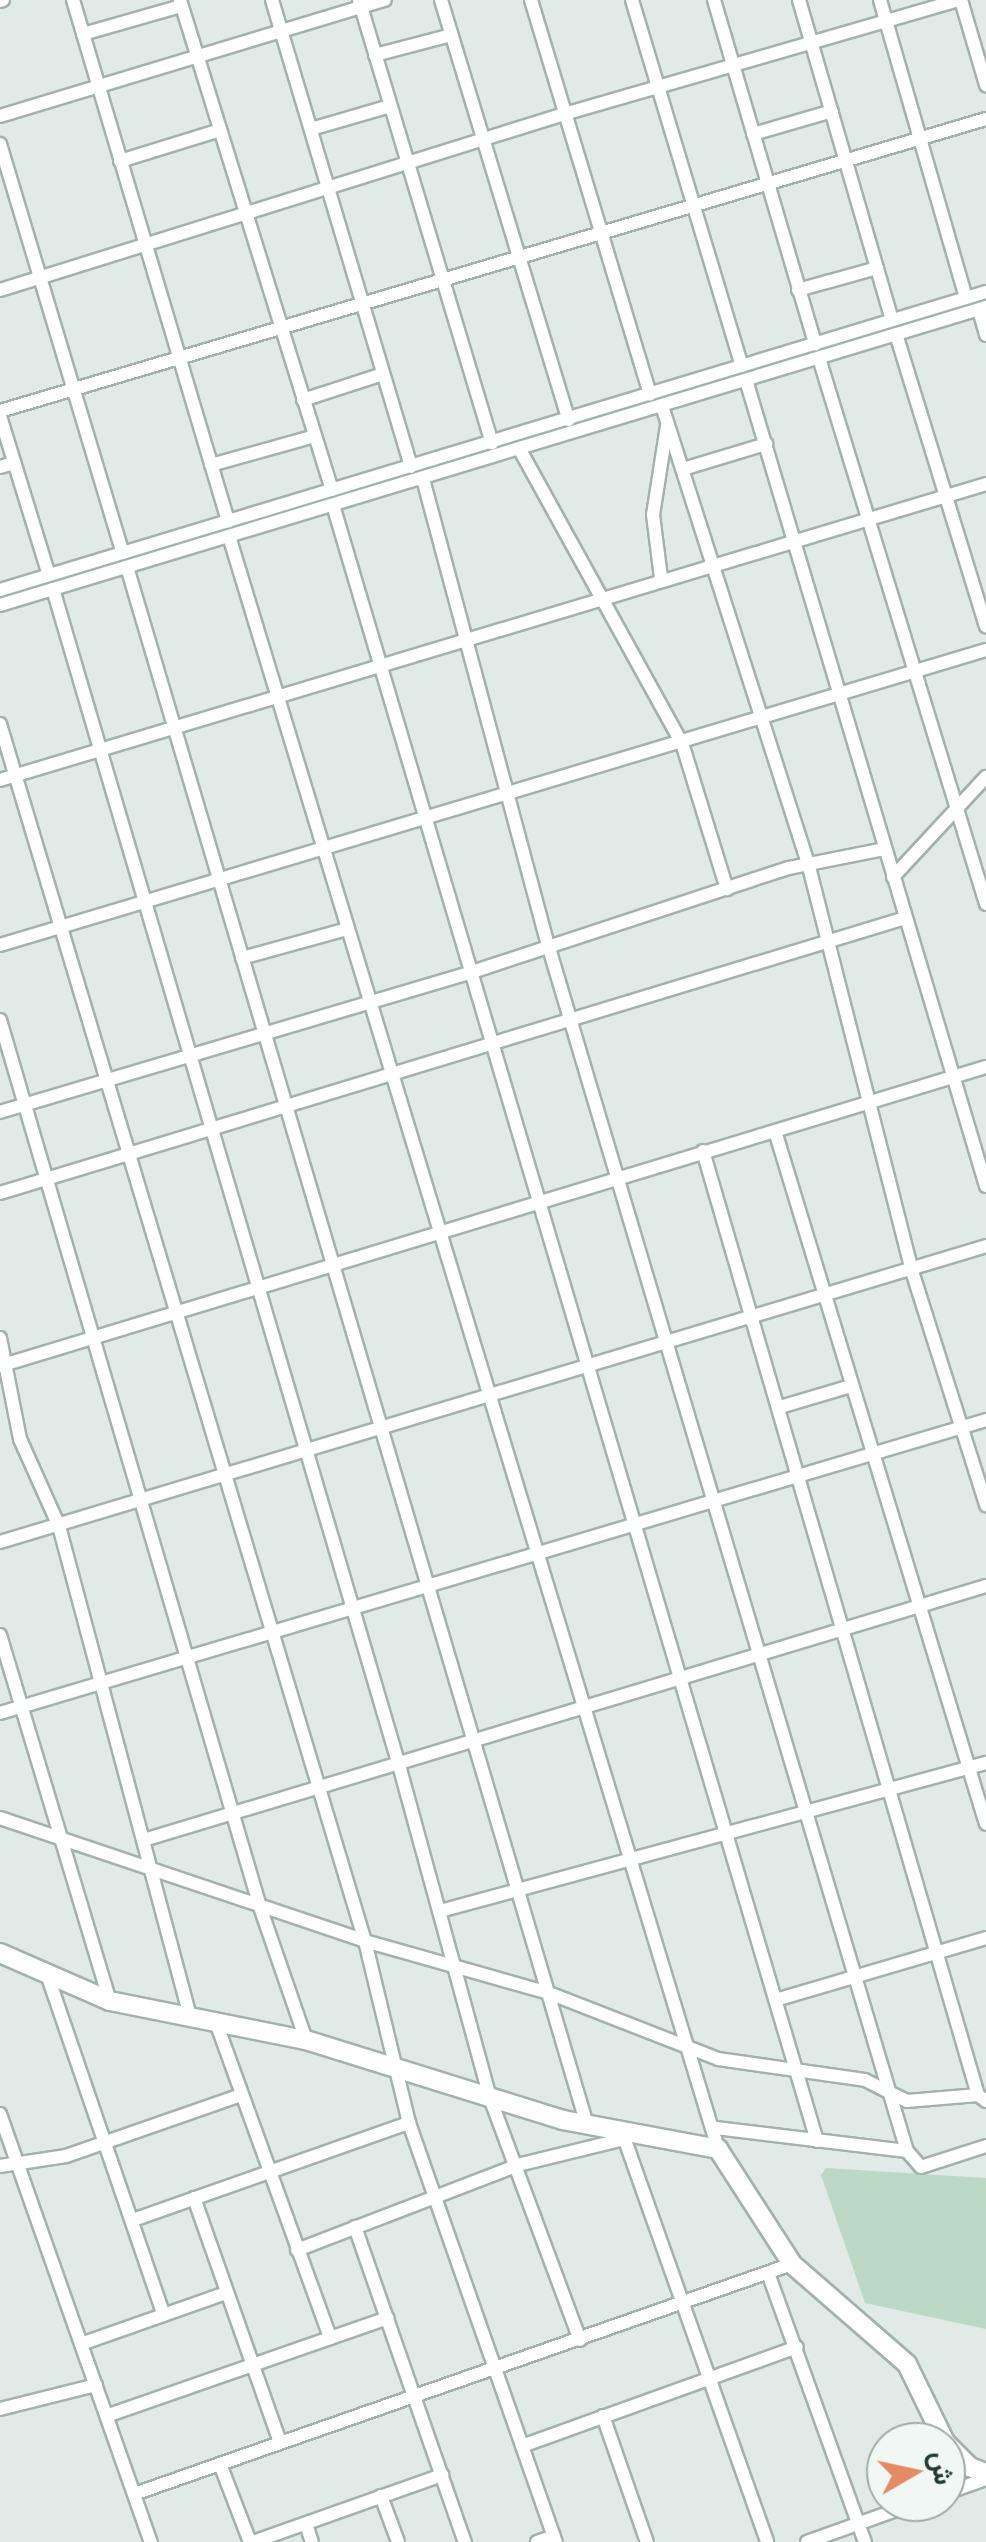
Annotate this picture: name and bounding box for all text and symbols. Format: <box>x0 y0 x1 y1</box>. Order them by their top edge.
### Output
north arrow <box>866 2422 966 2522</box>
text: ش <box>924 2448 963 2487</box>

